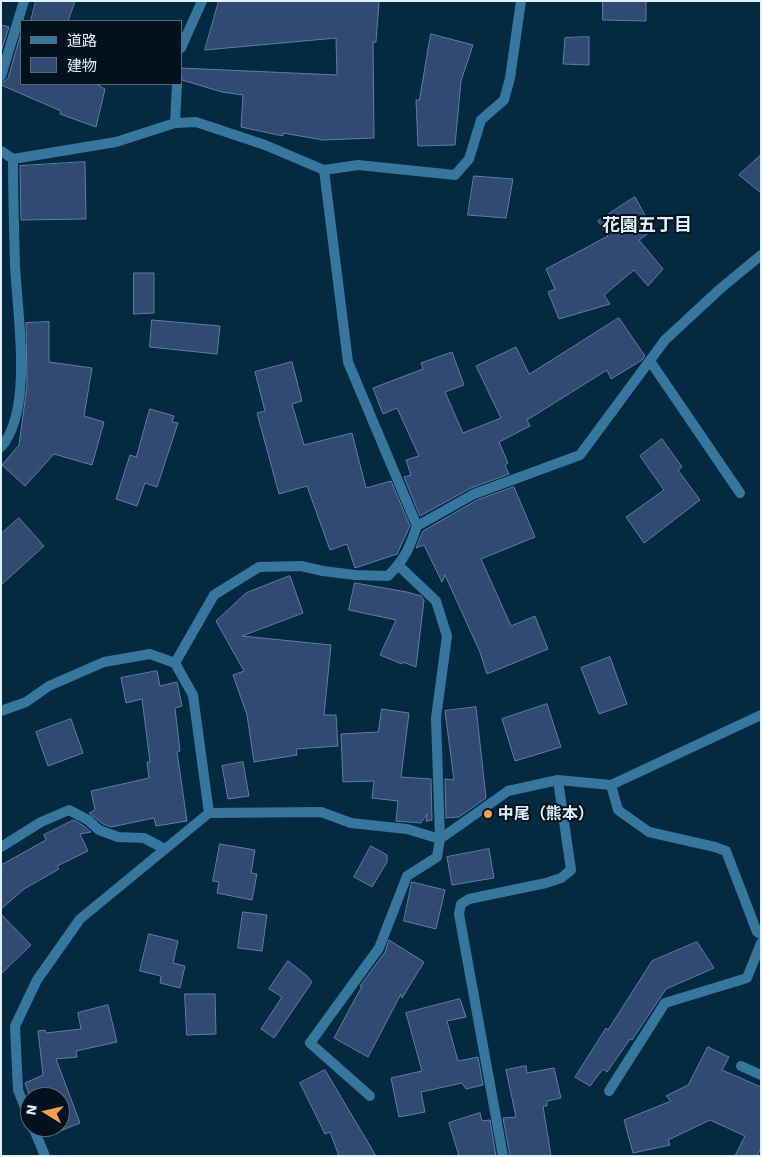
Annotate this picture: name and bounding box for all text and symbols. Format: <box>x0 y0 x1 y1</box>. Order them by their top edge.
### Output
legend <box>20 20 182 85</box>
text: 道路 <box>67 32 97 50</box>
text: 建物 <box>67 57 97 75</box>
district label: 花園五丁目 <box>602 215 692 237</box>
place label: 中尾（熊本） <box>498 804 594 824</box>
marker: 中尾（熊本） <box>482 808 494 820</box>
north arrow <box>20 1087 70 1137</box>
text: N <box>22 1103 40 1116</box>

